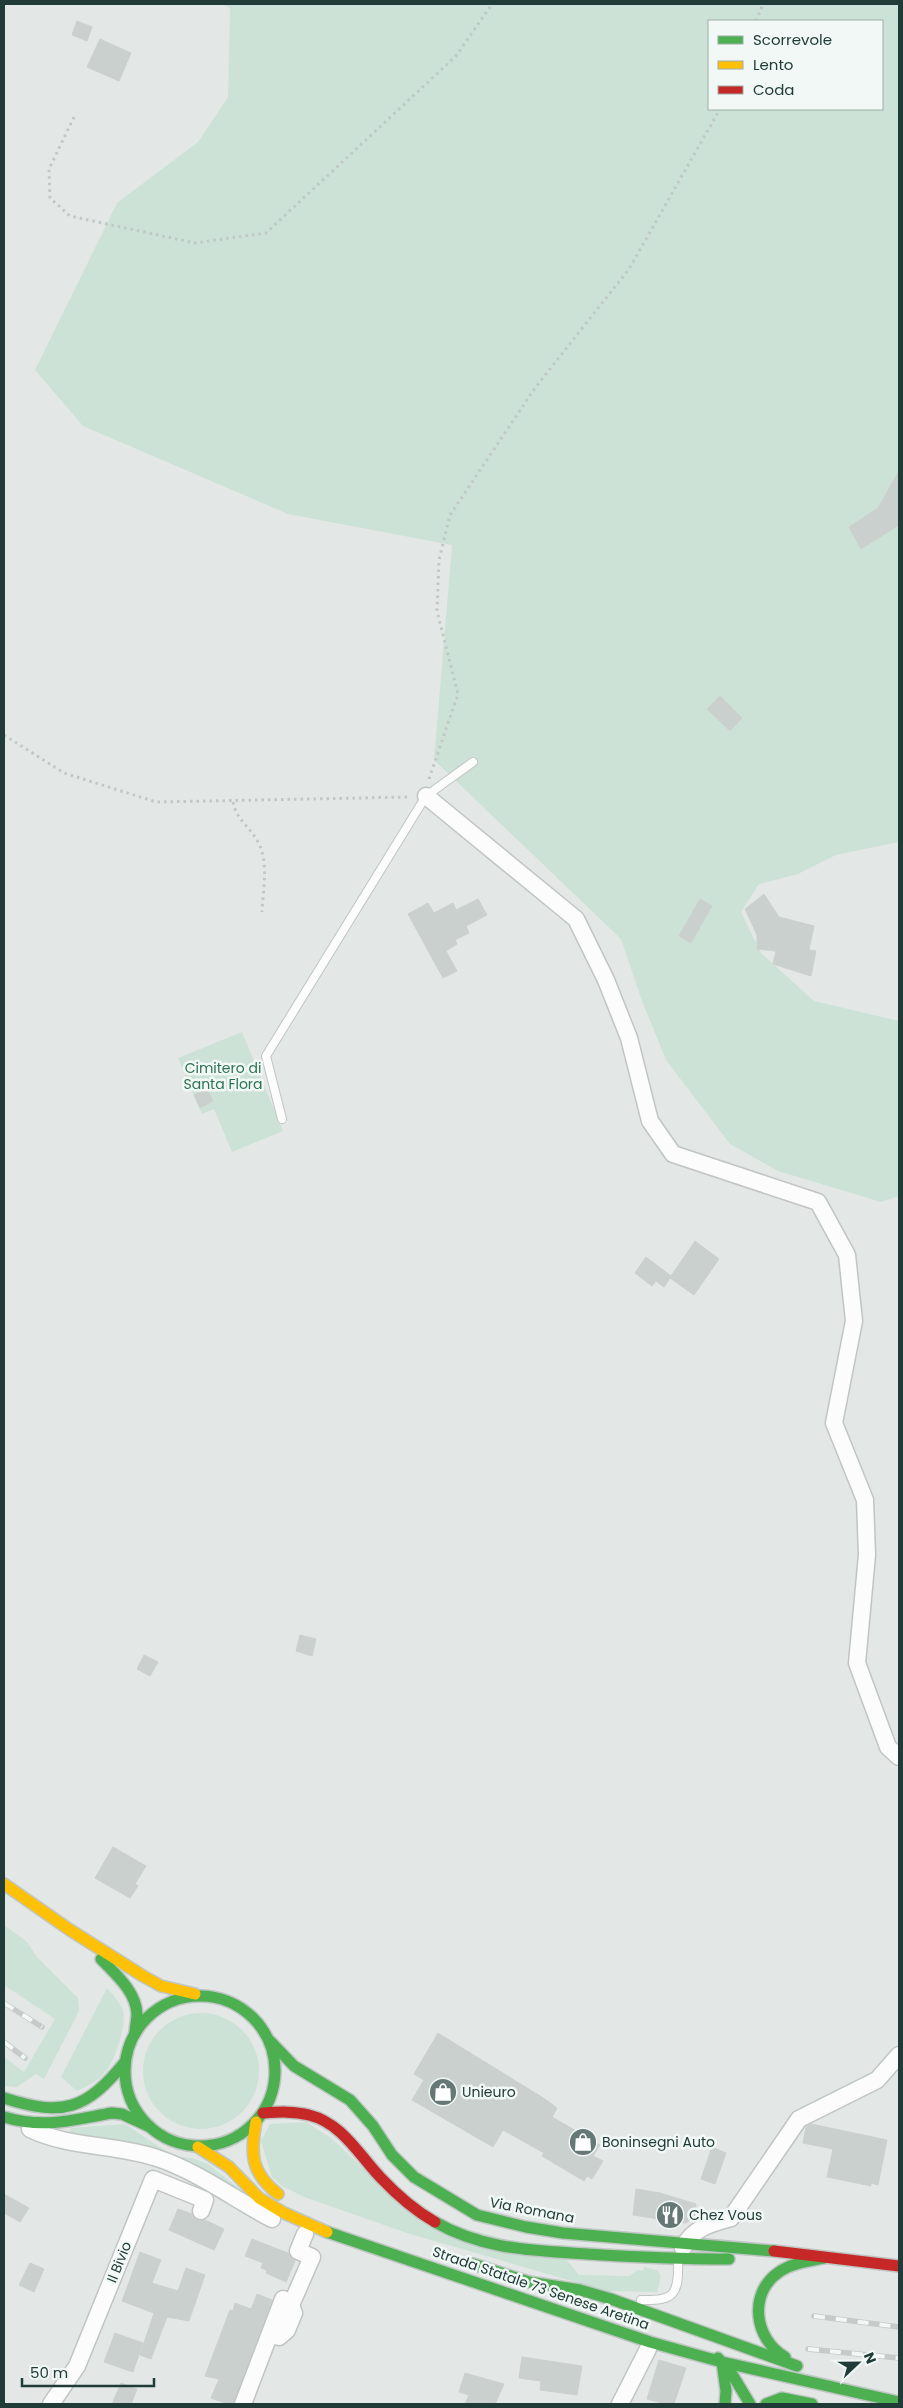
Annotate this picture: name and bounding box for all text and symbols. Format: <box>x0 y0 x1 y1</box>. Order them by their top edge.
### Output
legend <box>708 20 883 110</box>
text: Scorrevole <box>753 29 832 50</box>
text: Lento <box>753 54 793 75</box>
text: Coda <box>753 79 794 100</box>
park label: Cimitero di Santa Flora <box>183 1058 263 1094</box>
shop icon: Unieuro <box>428 2077 458 2107</box>
place label: Unieuro <box>462 2082 516 2102</box>
shop icon: Boninsegni Auto <box>568 2127 598 2157</box>
place label: Boninsegni Auto <box>602 2132 715 2152</box>
street label: Via Romana <box>488 2192 576 2228</box>
restaurant icon: Chez Vous <box>655 2200 685 2230</box>
place label: Chez Vous <box>689 2205 762 2225</box>
street label: Il Bivio <box>102 2238 136 2286</box>
street label: Strada Statale 73 Senese Aretina <box>430 2241 652 2335</box>
north arrow <box>833 2338 883 2388</box>
text: N <box>859 2350 881 2367</box>
scale bar <box>22 2356 155 2388</box>
text: 50 m <box>30 2362 68 2383</box>

